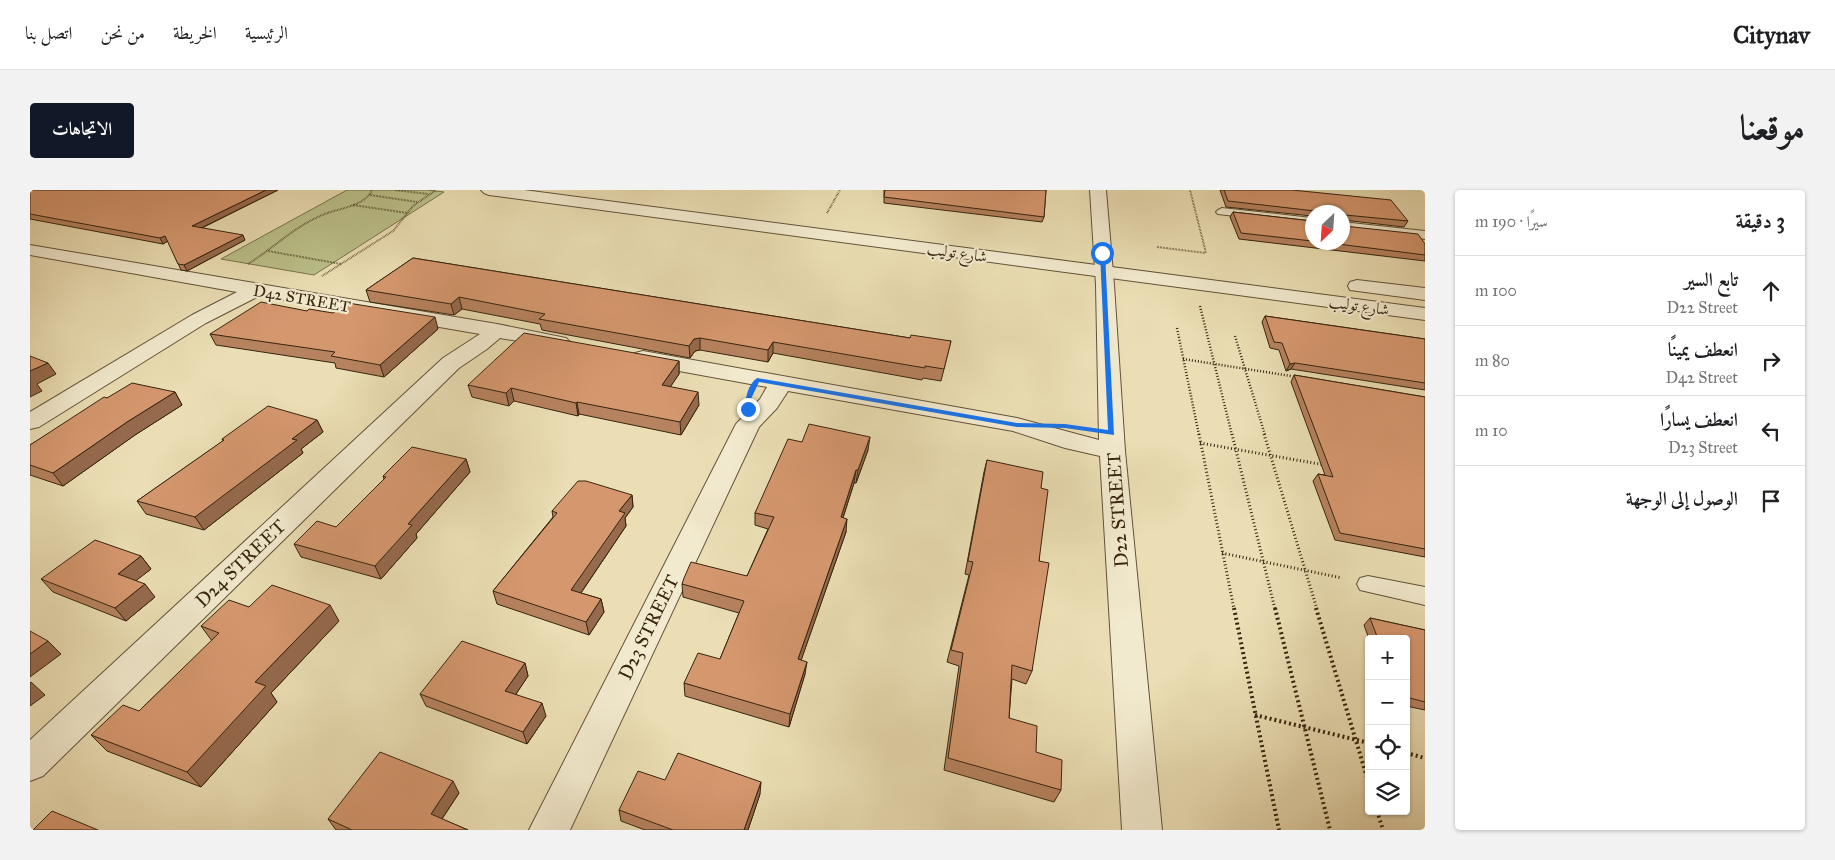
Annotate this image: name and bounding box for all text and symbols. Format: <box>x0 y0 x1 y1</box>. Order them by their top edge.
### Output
text: Citynav <box>1733 20 1810 50</box>
text: اتصل بنا <box>25 22 72 44</box>
text: من نحن <box>100 22 145 44</box>
text: الخريطة <box>173 22 217 44</box>
text: الرئيسية <box>245 22 288 44</box>
button: الاتجاهات <box>30 103 134 158</box>
text: موقعنا <box>1740 106 1805 149</box>
north arrow <box>1305 205 1350 250</box>
text: 3 دقيقة <box>1735 208 1785 234</box>
text: سيرًا · 190 m <box>1475 212 1548 231</box>
street label: شارع توليب <box>925 239 988 270</box>
route start <box>1091 242 1114 265</box>
text: تابع السير <box>1684 268 1738 291</box>
icon: ahead <box>1757 277 1785 305</box>
street label: D42 STREET <box>252 281 352 316</box>
text: 100 m <box>1475 281 1517 300</box>
street label: شارع توليب <box>1327 292 1390 323</box>
text: D22 Street <box>1666 298 1738 317</box>
text: انعطف يمينًا <box>1668 338 1738 361</box>
icon: right <box>1757 347 1785 375</box>
text: 80 m <box>1475 351 1510 370</box>
text: D42 Street <box>1665 368 1738 387</box>
route end <box>737 398 760 421</box>
text: انعطف يسارًا <box>1660 408 1738 431</box>
icon: left <box>1757 417 1785 445</box>
text: 10 m <box>1475 421 1507 440</box>
text: D23 Street <box>1668 438 1738 457</box>
street label: D22 STREET <box>1102 452 1133 568</box>
text: الوصول إلى الوجهة <box>1626 487 1738 510</box>
icon: arrive <box>1757 487 1785 515</box>
street label: D24 STREET <box>190 515 290 612</box>
street label: D23 STREET <box>613 571 684 683</box>
map controls <box>1365 635 1410 815</box>
button: + <box>1365 635 1410 680</box>
button: − <box>1365 680 1410 725</box>
button: locate <box>1365 725 1410 770</box>
button: layers <box>1365 770 1410 815</box>

